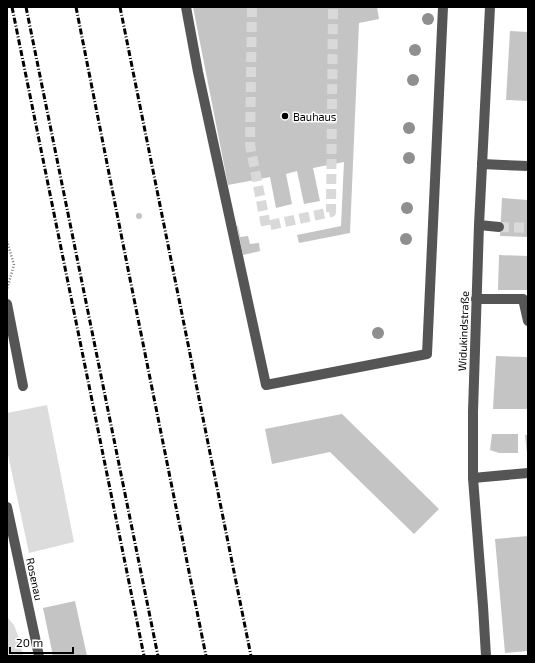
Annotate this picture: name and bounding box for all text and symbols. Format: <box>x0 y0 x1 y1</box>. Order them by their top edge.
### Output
place label: Bauhaus <box>293 110 337 123</box>
marker: Bauhaus <box>280 111 290 121</box>
street label: Widukindstraße <box>455 291 471 371</box>
street label: Rosenau <box>24 557 46 601</box>
scale bar <box>10 629 73 655</box>
text: 20 m <box>16 635 43 649</box>

